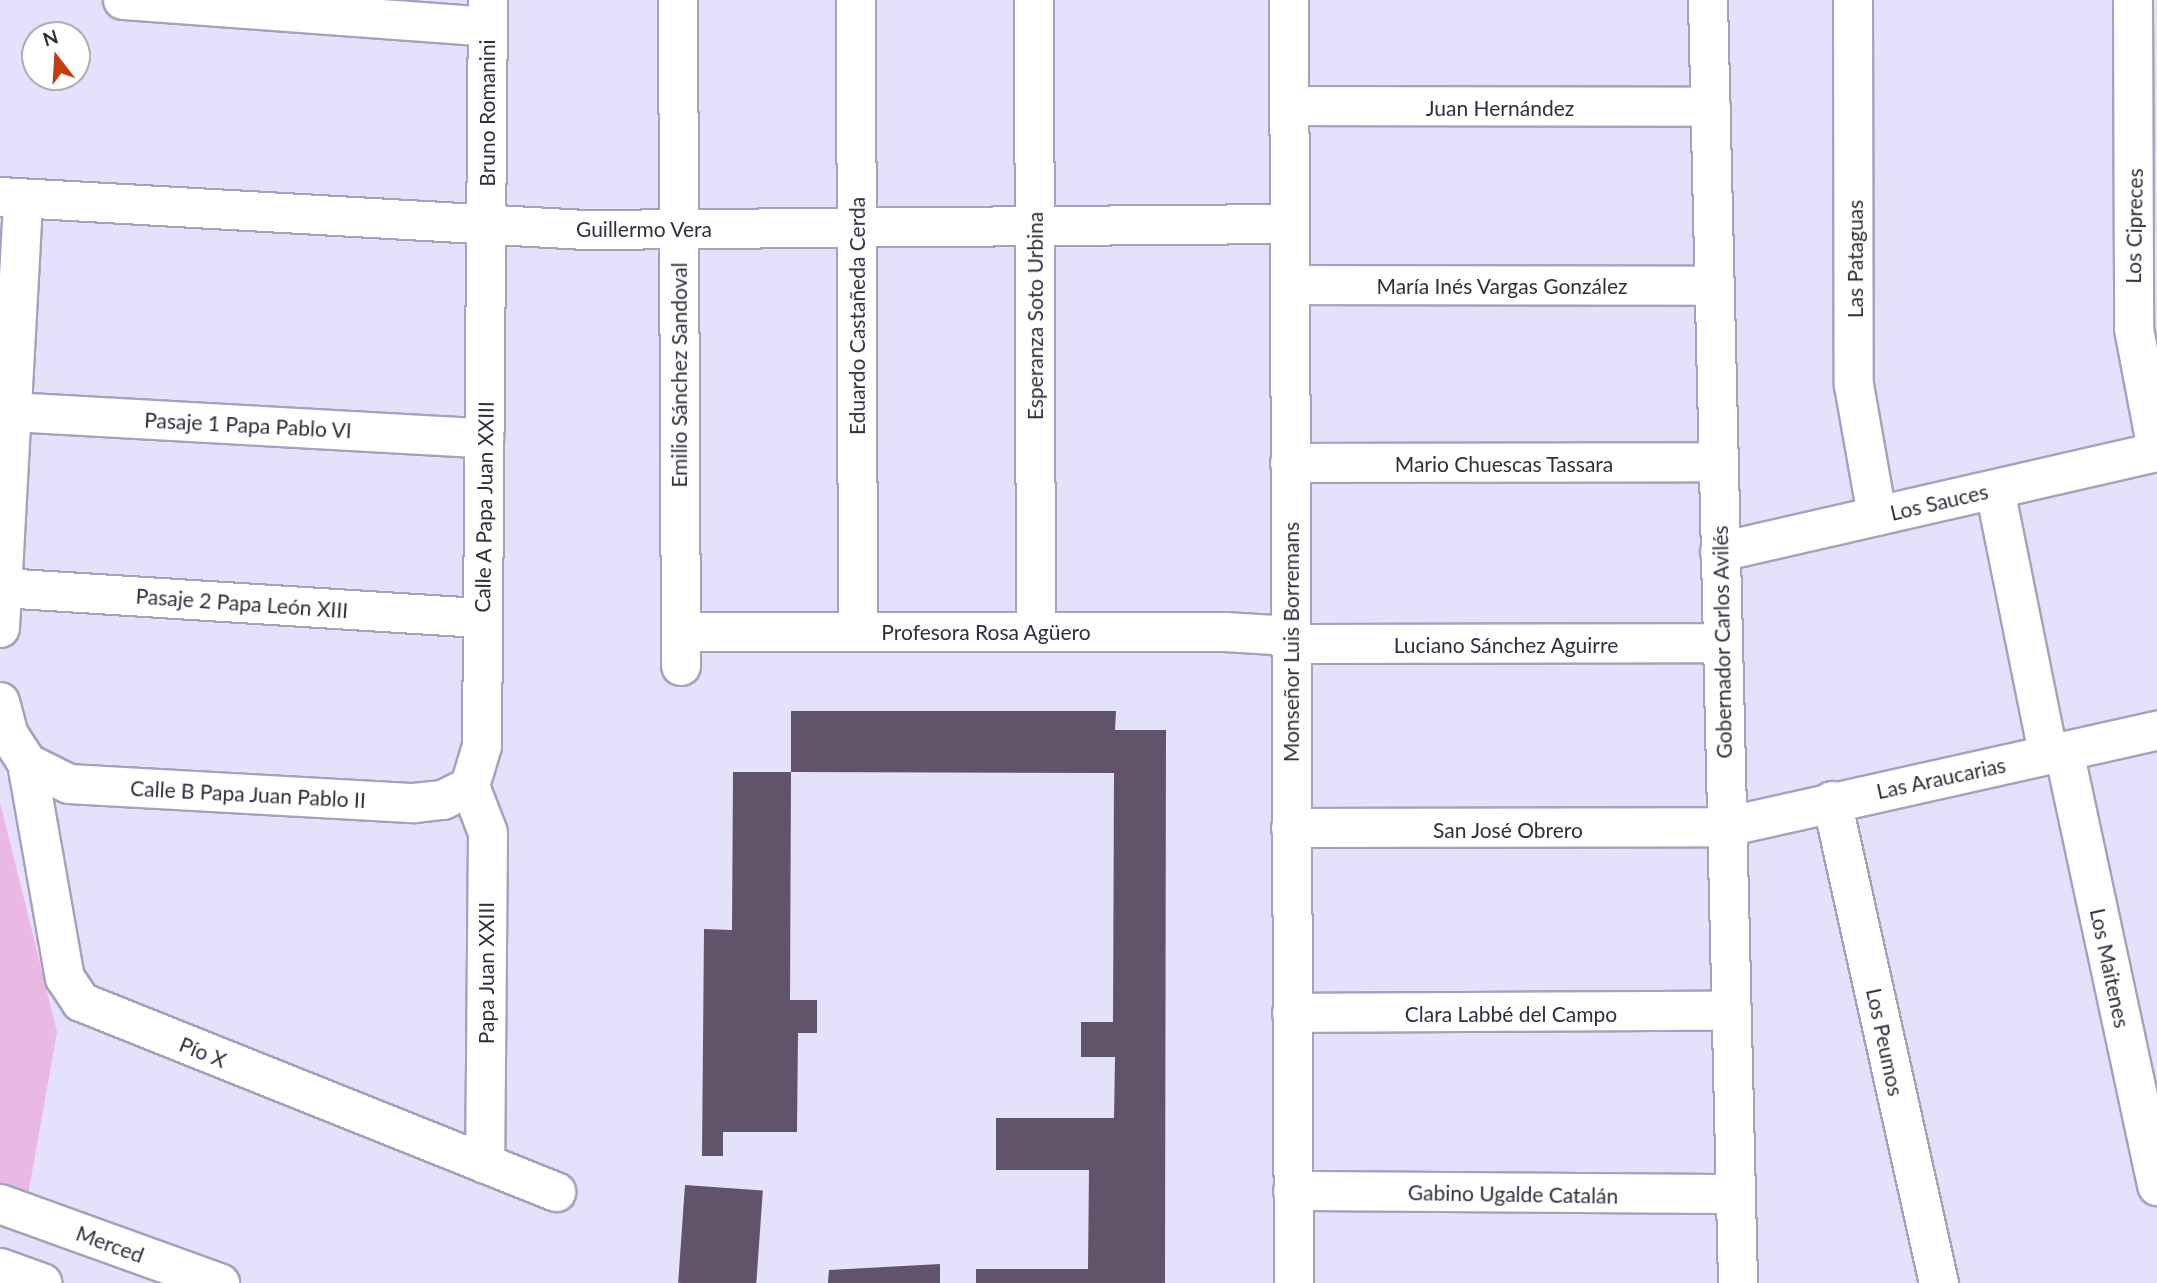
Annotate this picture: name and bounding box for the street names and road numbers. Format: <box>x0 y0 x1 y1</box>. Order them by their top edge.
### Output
street label: Bruno Romanini <box>474 39 500 187</box>
street label: Juan Hernández <box>1426 95 1574 121</box>
street label: Los Cipreces <box>2120 168 2148 284</box>
street label: Eduardo Castañeda Cerda <box>844 197 870 435</box>
street label: Las Pataguas <box>1842 200 1868 318</box>
street label: Esperanza Soto Urbina <box>1022 212 1048 420</box>
street label: Guillermo Vera <box>576 216 712 242</box>
street label: Emilio Sánchez Sandoval <box>666 262 692 488</box>
street label: María Inés Vargas González <box>1376 273 1628 299</box>
street label: Calle A Papa Juan XXIII <box>470 400 498 614</box>
street label: Pasaje 1 Papa Pablo VI <box>143 407 353 443</box>
street label: Mario Chuescas Tassara <box>1394 451 1614 477</box>
street label: Los Sauces <box>1888 478 1990 526</box>
street label: Monseñor Luis Borremans <box>1278 522 1304 762</box>
street label: Gobernador Carlos Avilés <box>1707 525 1737 759</box>
street label: Pasaje 2 Papa León XIII <box>135 583 349 623</box>
street label: Profesora Rosa Agüero <box>881 619 1091 645</box>
street label: Luciano Sánchez Aguirre <box>1393 632 1619 658</box>
street label: Las Araucarias <box>1874 752 2008 804</box>
street label: Calle B Papa Juan Pablo II <box>129 775 367 813</box>
street label: San José Obrero <box>1433 817 1583 843</box>
street label: Papa Juan XXIII <box>473 901 499 1045</box>
street label: Los Maitenes <box>2085 906 2135 1030</box>
street label: Los Peumos <box>1861 986 1909 1098</box>
street label: Clara Labbé del Campo <box>1405 1001 1617 1027</box>
street label: Pío X <box>176 1031 230 1073</box>
street label: Gabino Ugalde Catalán <box>1408 1180 1618 1208</box>
street label: Merced <box>73 1220 147 1268</box>

